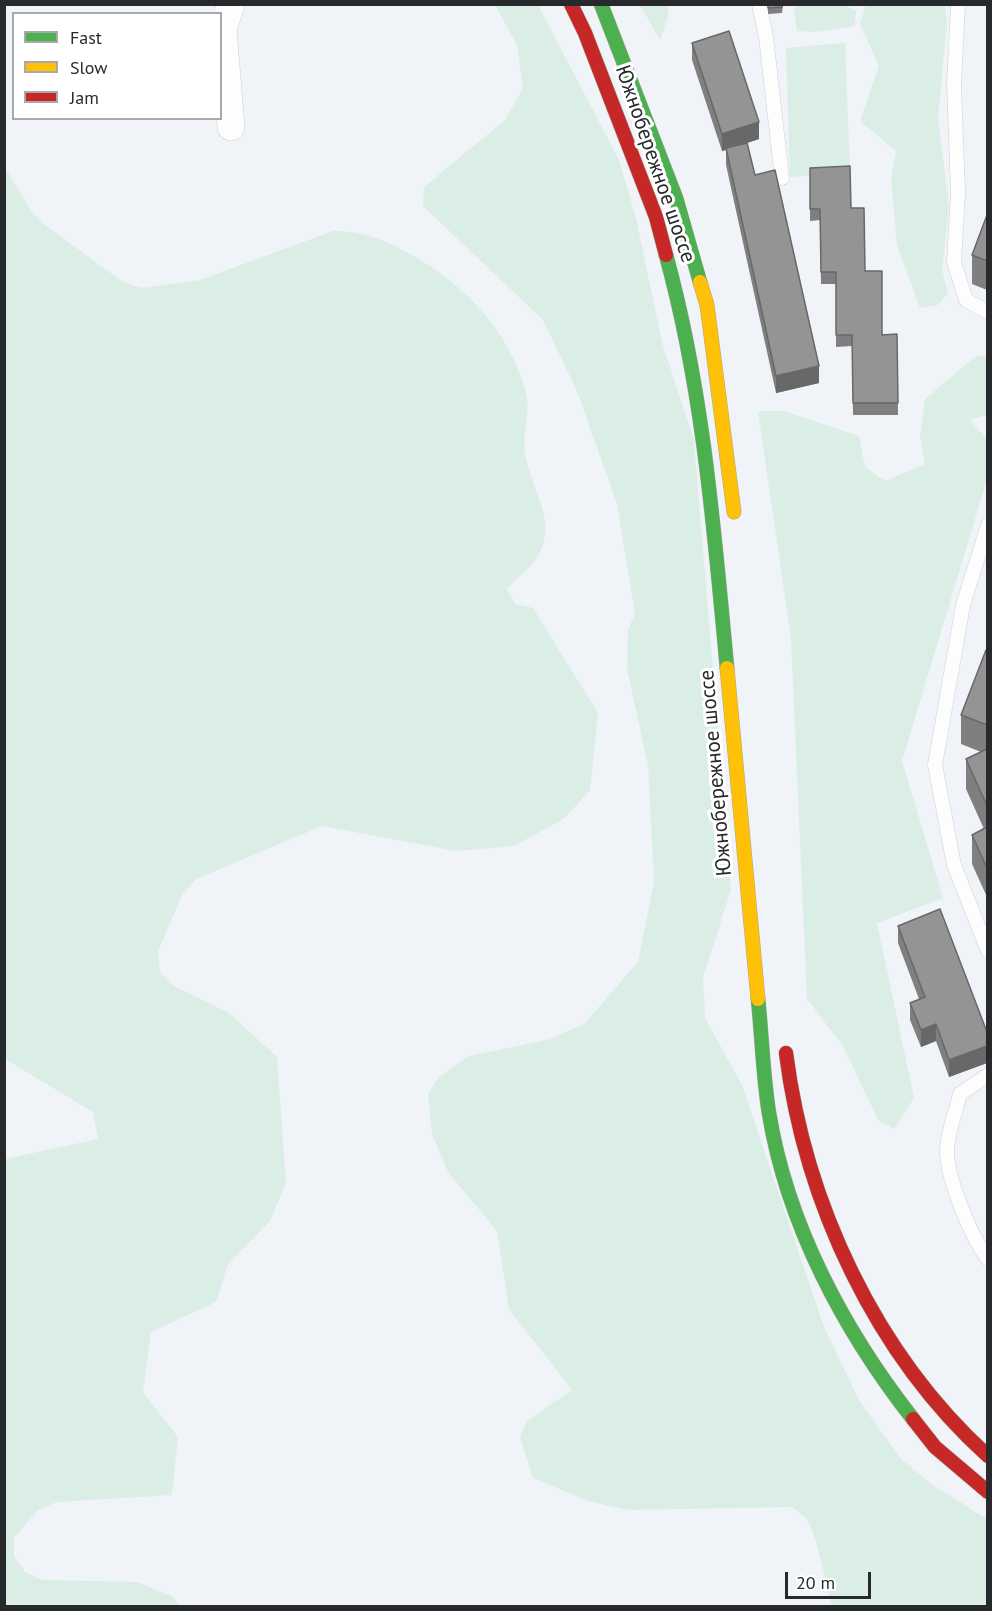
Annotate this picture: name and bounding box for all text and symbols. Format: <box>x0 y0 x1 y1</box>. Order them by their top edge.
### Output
legend <box>12 12 222 120</box>
text: Fast <box>70 26 102 49</box>
text: Slow <box>70 56 108 79</box>
street label: Южнобережное шоссе <box>609 62 701 266</box>
text: Jam <box>70 86 99 109</box>
street label: Южнобережное шоссе <box>694 669 738 877</box>
scale bar <box>788 1560 874 1598</box>
text: 20 m <box>796 1571 835 1594</box>

